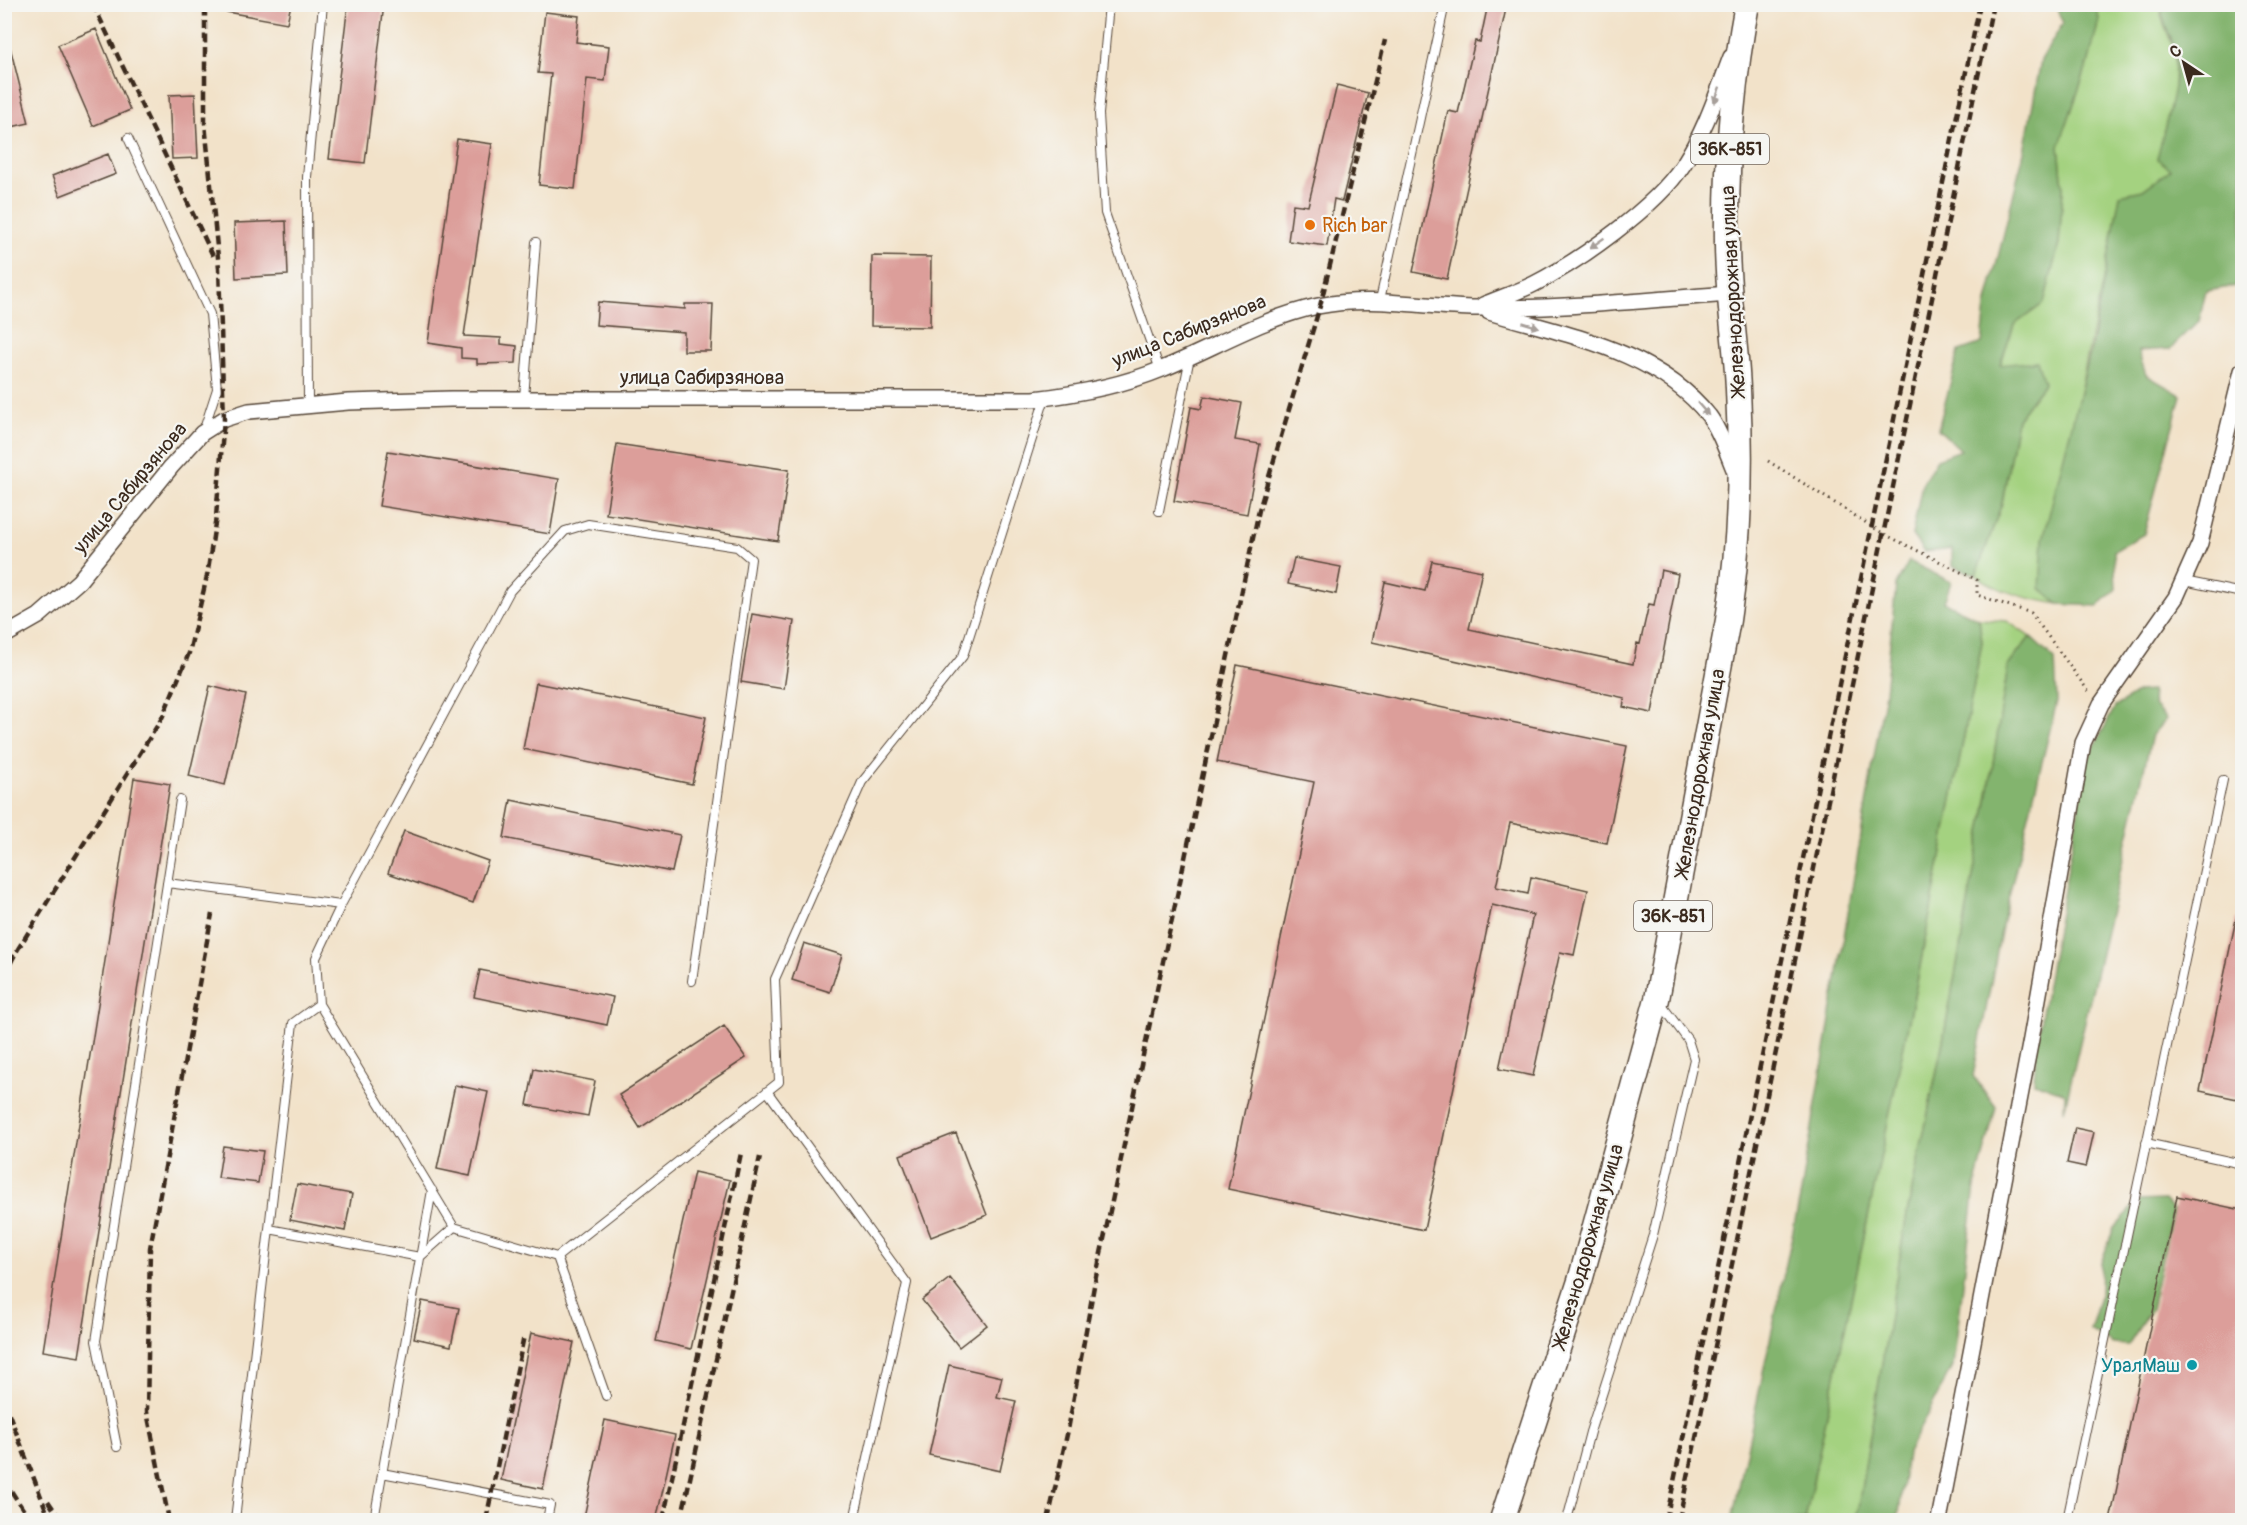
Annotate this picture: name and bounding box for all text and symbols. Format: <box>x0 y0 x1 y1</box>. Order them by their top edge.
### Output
north arrow <box>2154 33 2214 93</box>
text: С <box>2166 41 2186 63</box>
one-way arrow <box>1712 86 1721 104</box>
road number: 36К-851 <box>1691 134 1769 164</box>
street label: Железнодорожная улица <box>1715 185 1751 400</box>
place label: Rich bar <box>1322 213 1387 238</box>
marker: Rich bar <box>1303 218 1317 232</box>
one-way arrow <box>1590 237 1606 249</box>
street label: улица Сабирзянова <box>1107 289 1270 374</box>
one-way arrow <box>1522 321 1540 330</box>
street label: улица Сабирзянова <box>619 365 784 390</box>
one-way arrow <box>1696 401 1709 416</box>
street label: улица Сабирзянова <box>67 417 192 560</box>
street label: Железнодорожная улица <box>1669 667 1731 882</box>
road number: 36К-851 <box>1634 901 1712 931</box>
street label: Железнодорожная улица <box>1546 1141 1629 1354</box>
place label: УралМаш <box>2101 1353 2180 1378</box>
marker: УралМаш <box>2185 1358 2199 1372</box>

